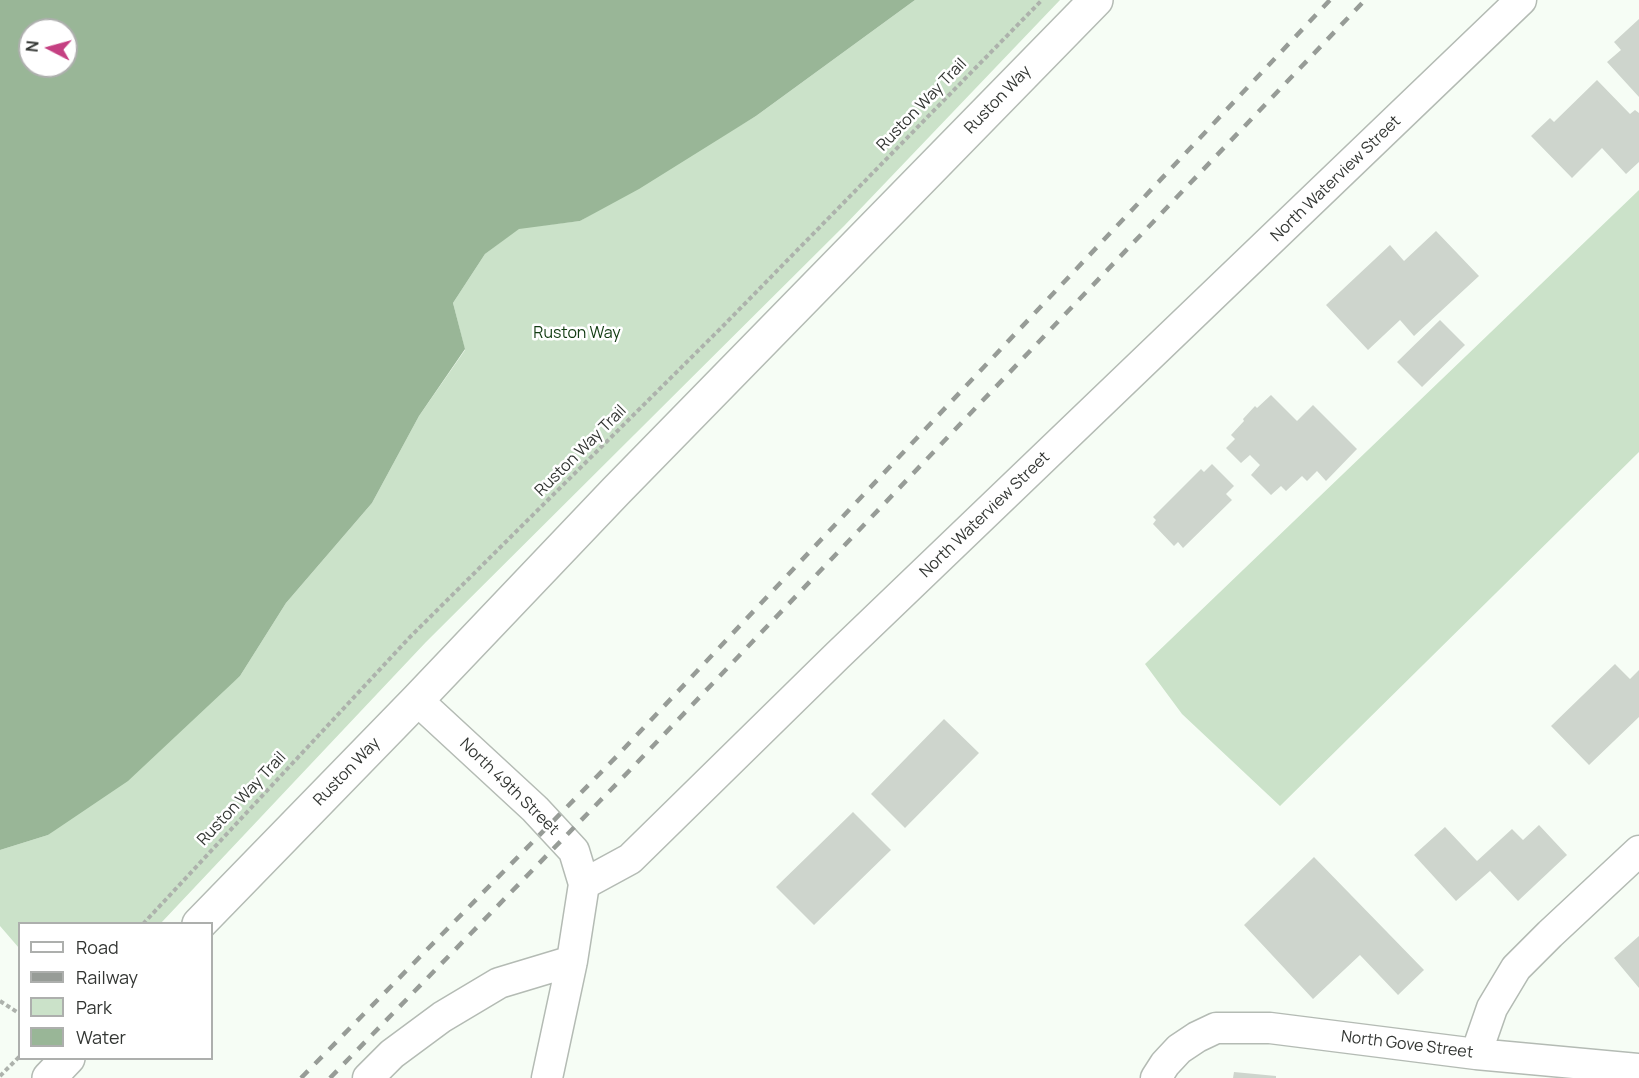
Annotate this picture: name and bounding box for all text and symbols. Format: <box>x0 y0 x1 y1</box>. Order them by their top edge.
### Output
north arrow <box>18 18 78 78</box>
text: N <box>21 39 44 53</box>
street label: Ruston Way Trail <box>873 55 971 155</box>
street label: Ruston Way <box>961 62 1035 138</box>
street label: North Waterview Street <box>1267 112 1405 246</box>
park label: Ruston Way <box>533 324 621 344</box>
street label: Ruston Way Trail <box>531 401 631 501</box>
street label: North Waterview Street <box>916 448 1054 582</box>
street label: Ruston Way <box>310 734 384 810</box>
street label: North 49th Street <box>455 735 563 839</box>
street label: Ruston Way Trail <box>194 748 290 850</box>
legend <box>18 922 213 1060</box>
text: Road <box>76 935 119 959</box>
text: Railway <box>76 965 138 989</box>
text: Park <box>76 995 112 1019</box>
text: Water <box>76 1025 126 1049</box>
street label: North Gove Street <box>1340 1027 1474 1063</box>

